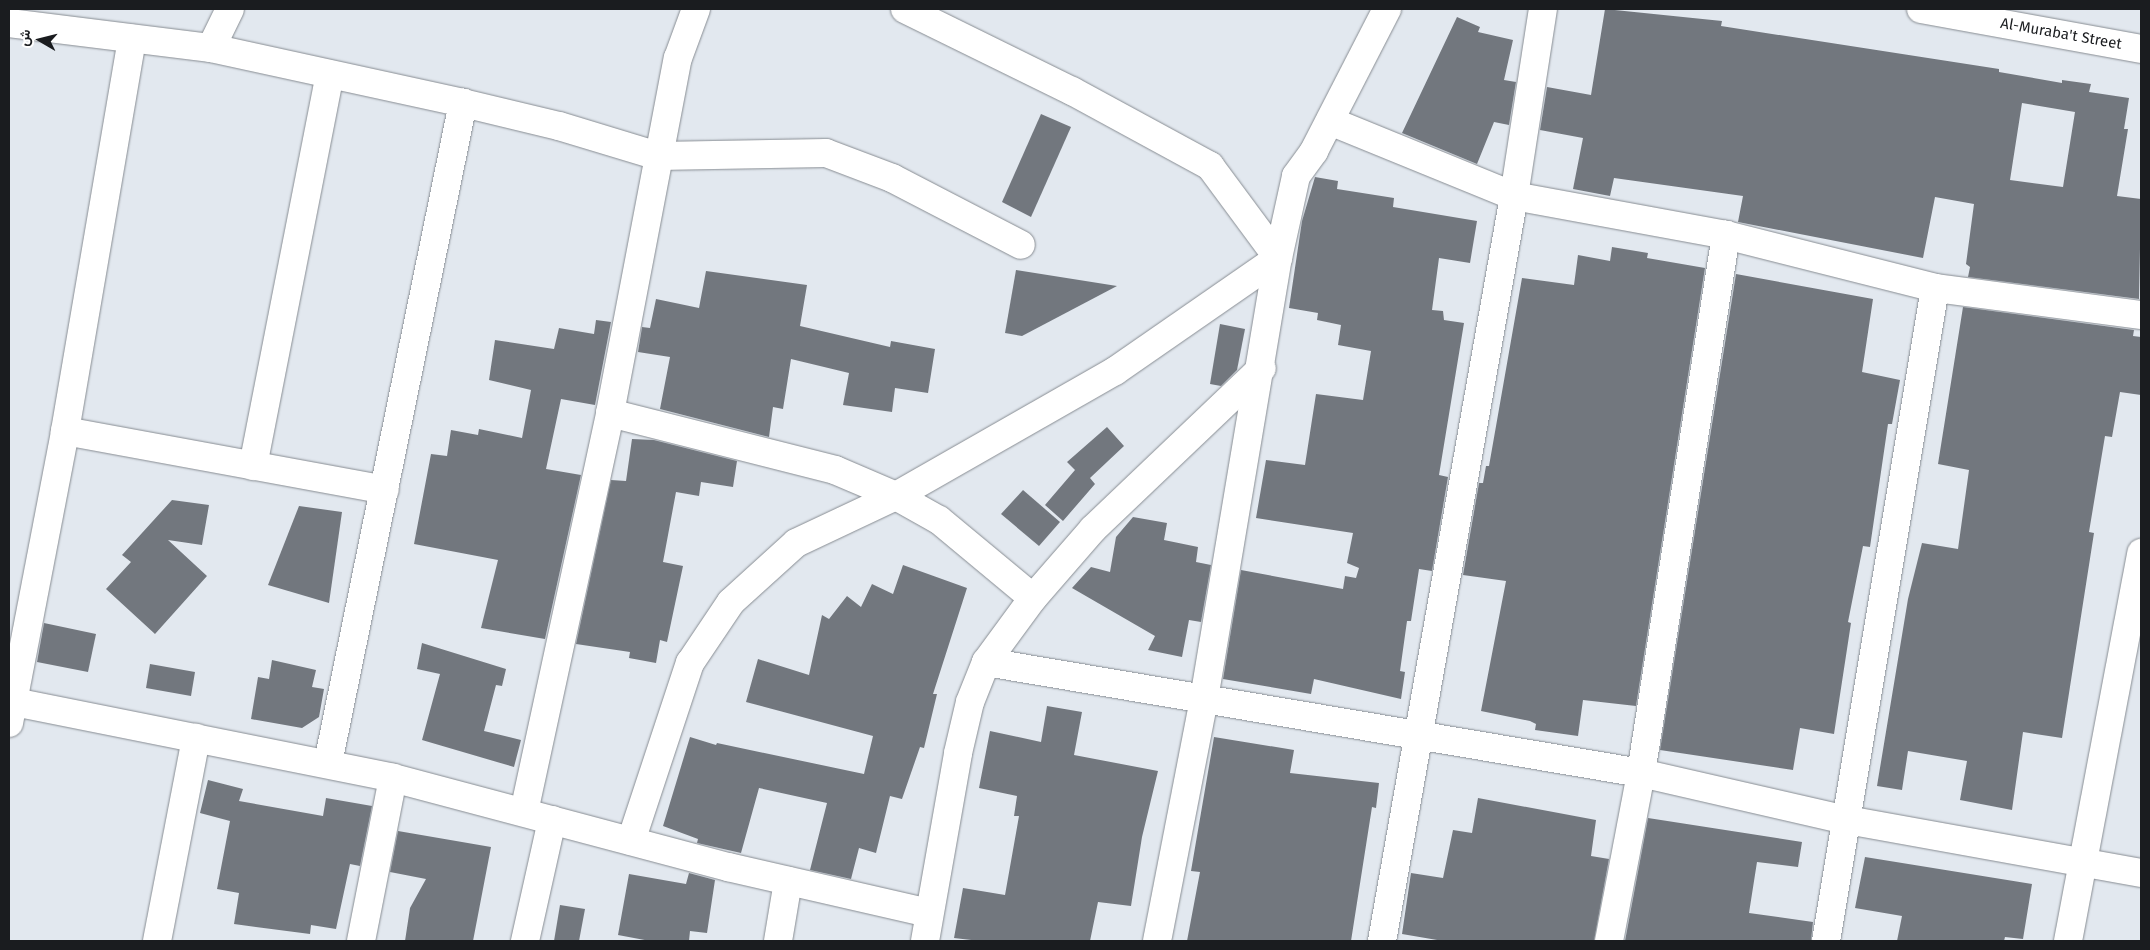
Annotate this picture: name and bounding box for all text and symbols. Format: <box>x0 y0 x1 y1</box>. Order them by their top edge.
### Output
street label: Al-Muraba't Street <box>1999 14 2123 54</box>
north arrow <box>15 15 65 65</box>
text: ش <box>15 28 34 47</box>

